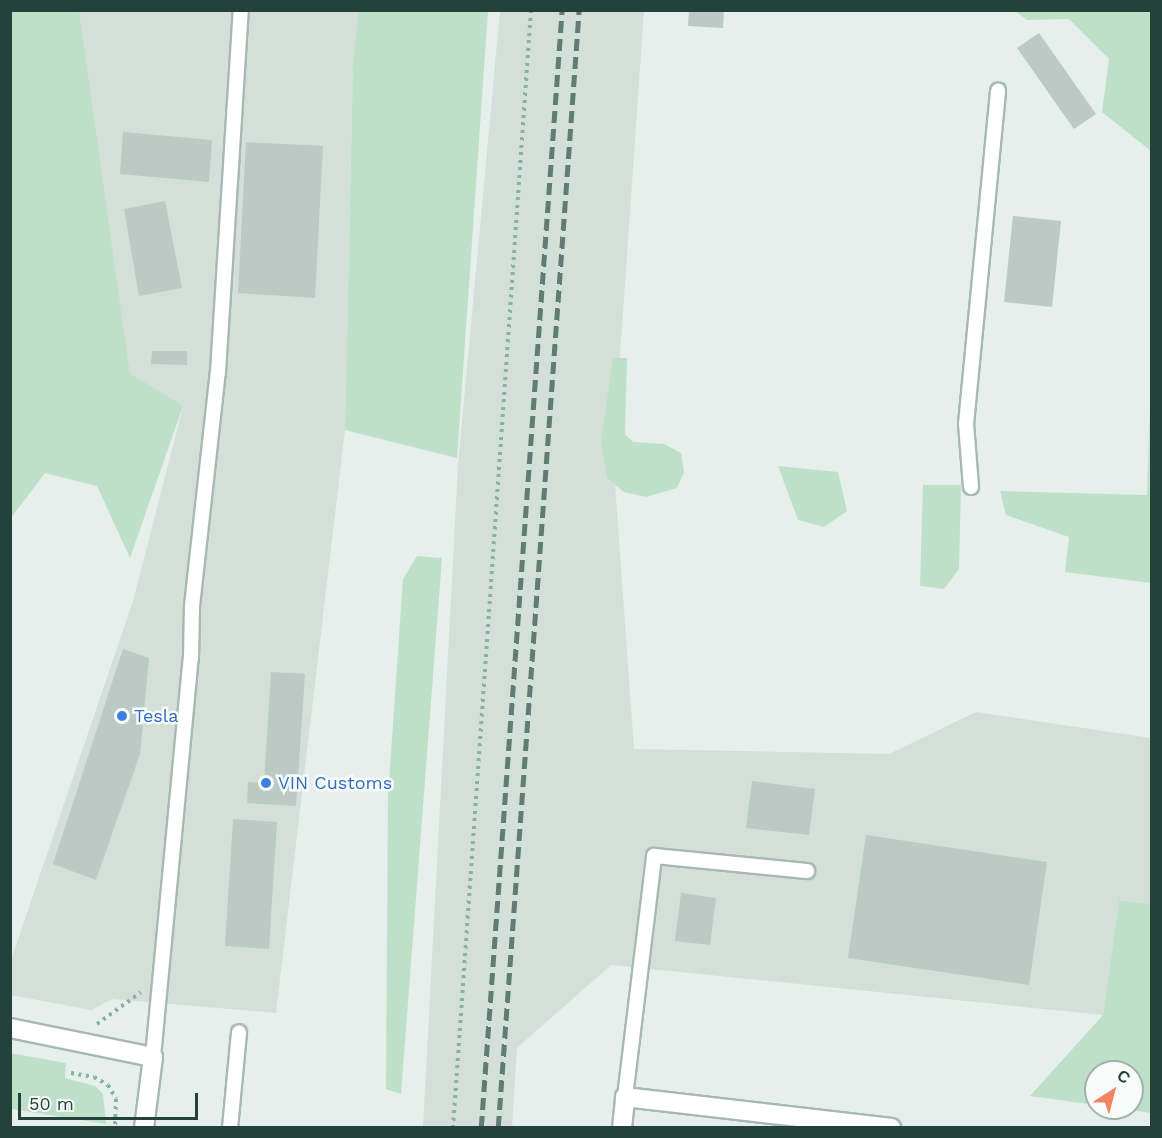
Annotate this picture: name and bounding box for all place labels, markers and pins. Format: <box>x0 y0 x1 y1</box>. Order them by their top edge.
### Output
place label: Tesla <box>134 705 178 727</box>
marker: Tesla <box>115 709 129 723</box>
place label: VIN Customs <box>278 772 392 794</box>
marker: VIN Customs <box>259 776 273 790</box>

